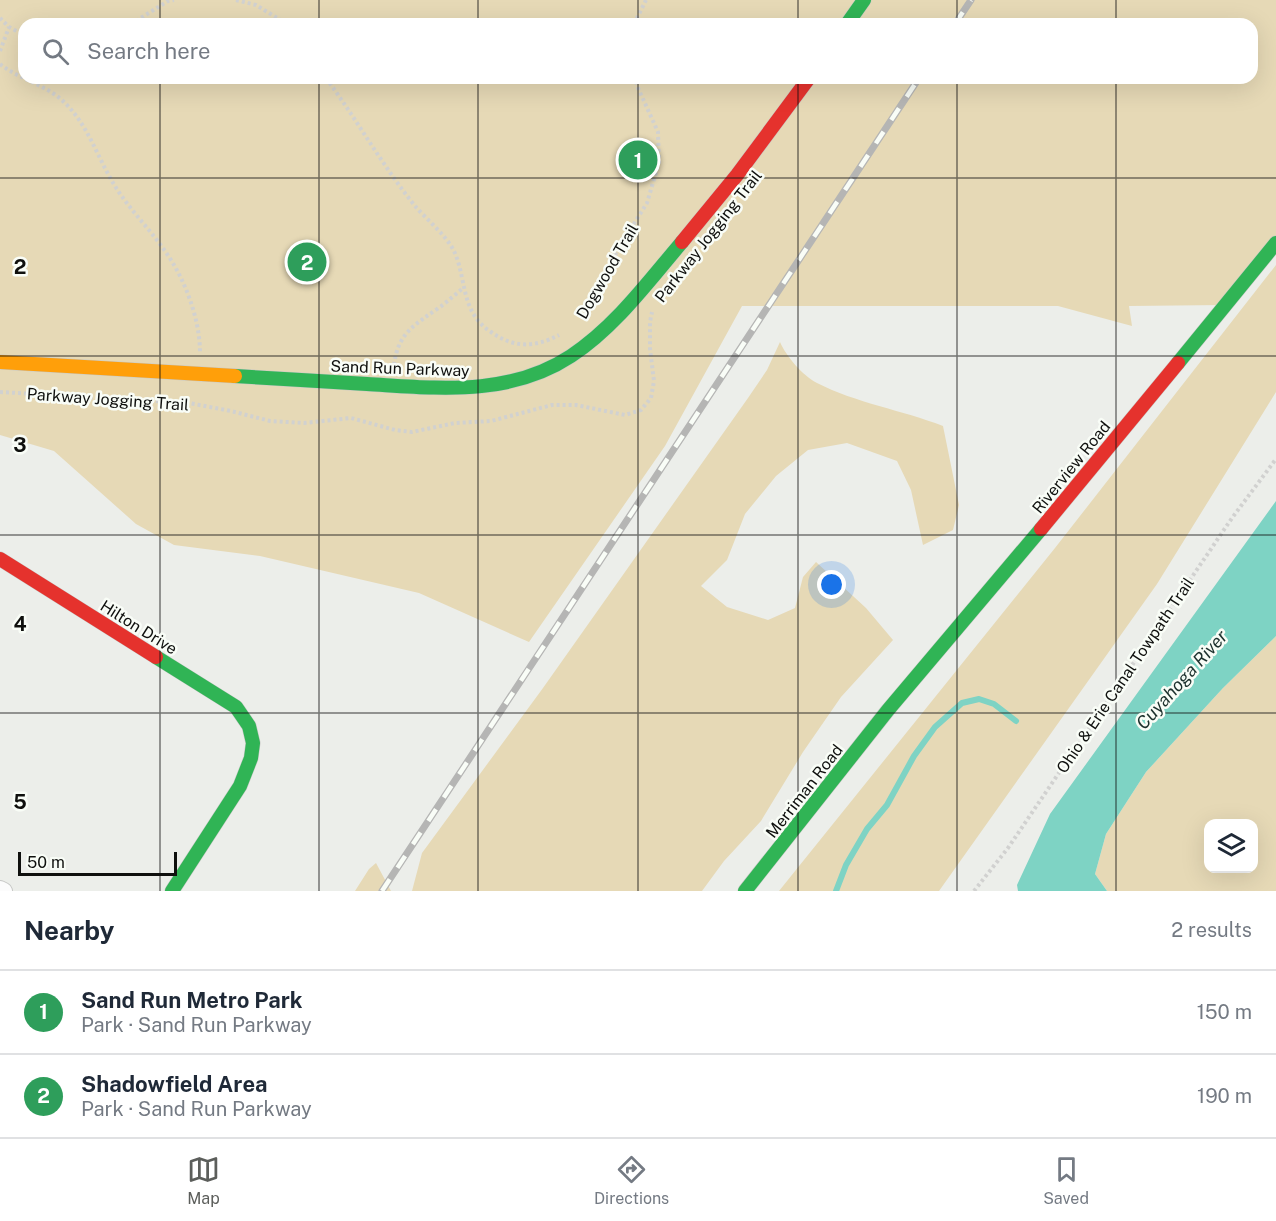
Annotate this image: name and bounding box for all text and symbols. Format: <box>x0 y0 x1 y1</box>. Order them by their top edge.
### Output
search box <box>18 18 1258 84</box>
icon: search <box>39 35 72 68</box>
text: Search here <box>87 38 211 64</box>
pin: 1 <box>618 138 658 182</box>
street label: Parkway Jogging Trail <box>651 166 766 306</box>
street label: Dogwood Trail <box>573 220 642 322</box>
pin: 2 <box>288 240 326 284</box>
text: 2 <box>14 255 26 279</box>
street label: Sand Run Parkway <box>330 357 470 380</box>
street label: Parkway Jogging Trail <box>26 384 190 415</box>
street label: Riverview Road <box>1028 417 1114 517</box>
text: 3 <box>13 433 27 457</box>
your location <box>817 570 846 599</box>
street label: Ohio & Erie Canal Towpath Trail <box>1053 574 1198 777</box>
street label: Hilton Drive <box>97 596 181 659</box>
text: 4 <box>13 612 27 636</box>
water label: Cuyahoga River <box>1132 626 1232 734</box>
street label: Merriman Road <box>762 741 847 842</box>
text: 5 <box>13 790 27 814</box>
map controls <box>1204 819 1258 873</box>
button: layers <box>1204 819 1258 873</box>
scale bar <box>18 849 177 876</box>
text: 50 m <box>27 853 65 872</box>
text: Nearby <box>24 915 114 946</box>
text: 2 results <box>1171 918 1252 942</box>
text: Sand Run Metro Park <box>81 987 303 1013</box>
text: 1 <box>39 1000 48 1024</box>
text: 150 m <box>1197 1000 1252 1024</box>
text: Park · Sand Run Parkway <box>81 1013 312 1037</box>
text: Shadowfield Area <box>81 1071 267 1097</box>
text: 2 <box>37 1084 50 1108</box>
text: 190 m <box>1197 1084 1252 1108</box>
text: Park · Sand Run Parkway <box>81 1097 312 1121</box>
tab: Map <box>187 1153 220 1208</box>
tab: Directions <box>594 1153 669 1208</box>
tab: Saved <box>1043 1153 1089 1208</box>

